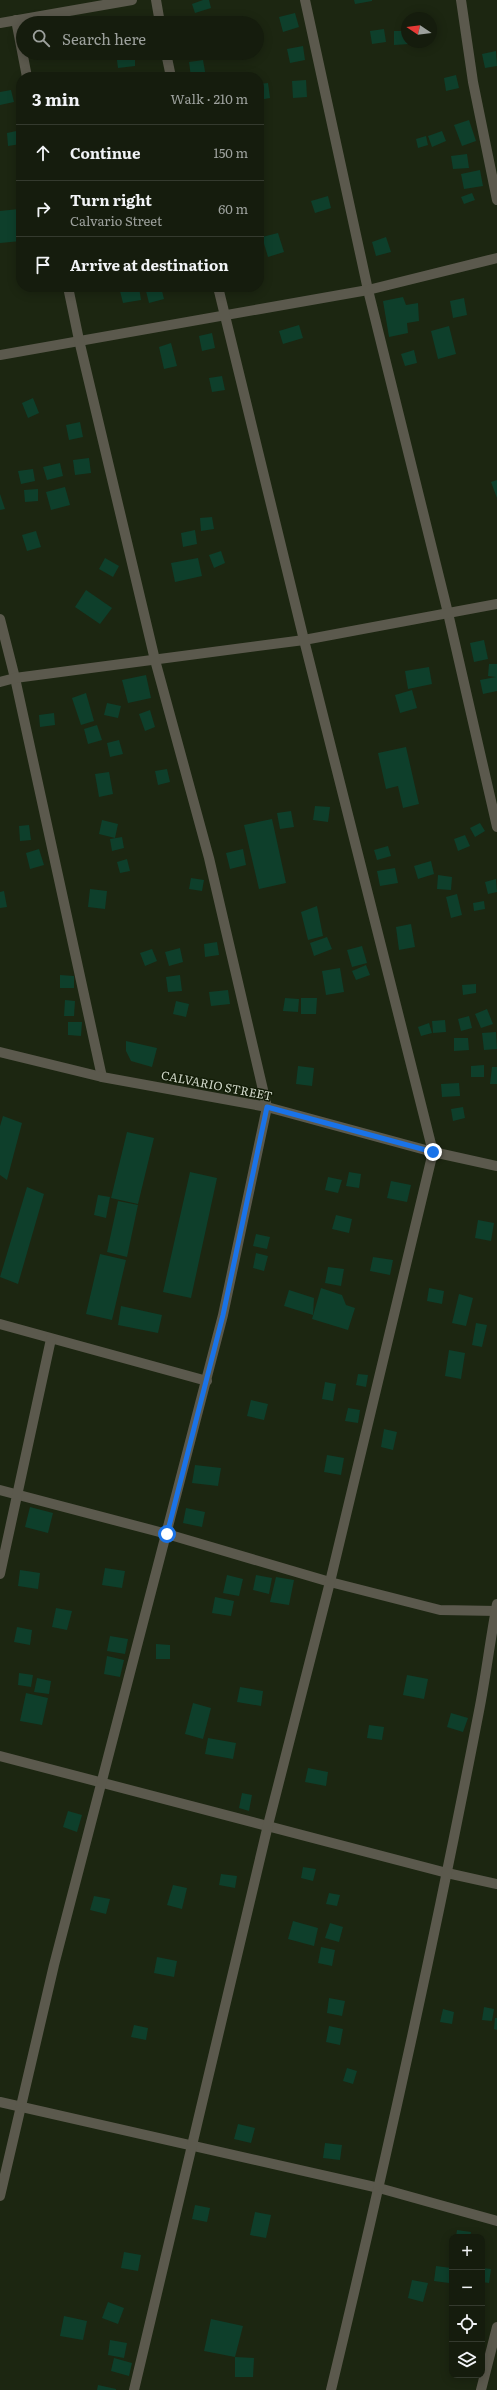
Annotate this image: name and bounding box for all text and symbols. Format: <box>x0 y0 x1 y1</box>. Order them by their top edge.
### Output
north arrow <box>401 12 437 48</box>
search box <box>16 16 264 60</box>
icon: search <box>30 27 52 49</box>
text: Search here <box>62 27 146 50</box>
text: 3 min <box>32 86 80 111</box>
text: Walk · 210 m <box>171 89 248 108</box>
text: Continue <box>70 141 140 164</box>
icon: ahead <box>32 142 54 164</box>
text: 150 m <box>213 143 248 162</box>
text: Turn right <box>70 188 152 211</box>
icon: right <box>32 198 54 220</box>
text: 60 m <box>218 199 248 218</box>
text: Calvario Street <box>70 211 162 230</box>
text: Arrive at destination <box>70 253 229 276</box>
icon: arrive <box>32 254 54 276</box>
street label: CALVARIO STREET <box>160 1065 274 1105</box>
route end <box>424 1143 442 1161</box>
route start <box>158 1525 176 1543</box>
map controls <box>449 2234 485 2378</box>
button: + <box>449 2234 485 2270</box>
button: − <box>449 2270 485 2306</box>
button: locate <box>449 2306 485 2342</box>
button: layers <box>449 2342 485 2378</box>

